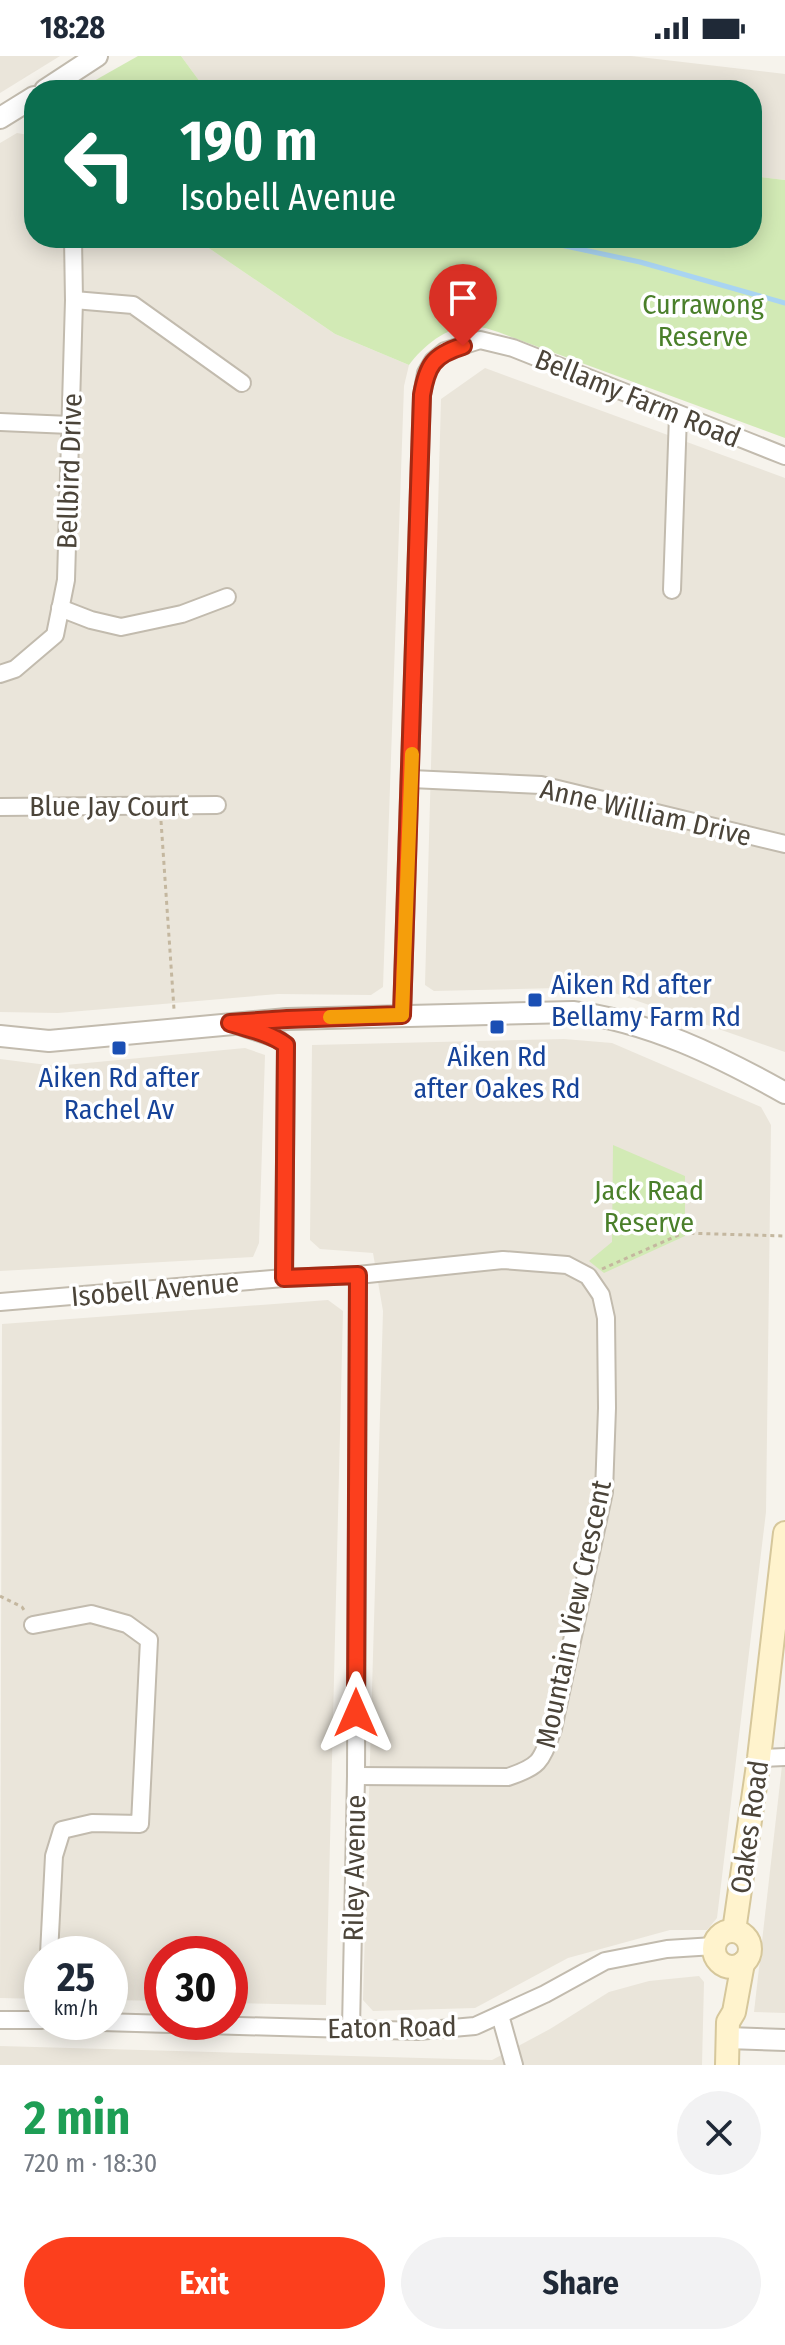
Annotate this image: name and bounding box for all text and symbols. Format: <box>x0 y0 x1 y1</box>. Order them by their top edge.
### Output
text: 18:28 <box>40 10 105 46</box>
text: 190 m <box>180 108 318 175</box>
icon: left <box>48 112 152 216</box>
text: Isobell Avenue <box>180 176 396 220</box>
pin <box>429 264 497 346</box>
icon: arrive <box>441 276 485 320</box>
park label: Currawong Reserve <box>642 288 765 353</box>
street label: Bellamy Farm Road <box>530 342 745 455</box>
street label: Bellbird Drive <box>50 393 89 549</box>
street label: Anne William Drive <box>537 772 755 853</box>
street label: Blue Jay Court <box>29 790 190 823</box>
place label: Aiken Rd after Bellamy Farm Rd <box>551 968 741 1033</box>
marker: Aiken Rd after Bellamy Farm Rd <box>526 991 544 1009</box>
marker: Aiken Rd after Oakes Rd <box>488 1018 506 1036</box>
marker: Aiken Rd after Rachel Av <box>110 1039 128 1057</box>
place label: Aiken Rd after Oakes Rd <box>413 1040 581 1105</box>
place label: Aiken Rd after Rachel Av <box>39 1061 200 1126</box>
park label: Jack Read Reserve <box>594 1174 704 1239</box>
street label: Isobell Avenue <box>70 1266 240 1313</box>
street label: Mountain View Crescent <box>529 1476 618 1751</box>
position arrow <box>314 1671 398 1755</box>
street label: Oakes Road <box>724 1758 775 1896</box>
street label: Riley Avenue <box>337 1794 372 1942</box>
speed limit sign: 30 <box>144 1936 248 2040</box>
text: 25 <box>57 1954 95 2002</box>
text: km/h <box>54 1996 98 2020</box>
street label: Eaton Road <box>327 2010 457 2045</box>
text: 2 min <box>24 2089 130 2147</box>
button: close <box>677 2091 761 2175</box>
text: 720 m · 18:30 <box>24 2148 157 2179</box>
button: Exit <box>24 2237 385 2329</box>
button: Share <box>401 2237 761 2329</box>

